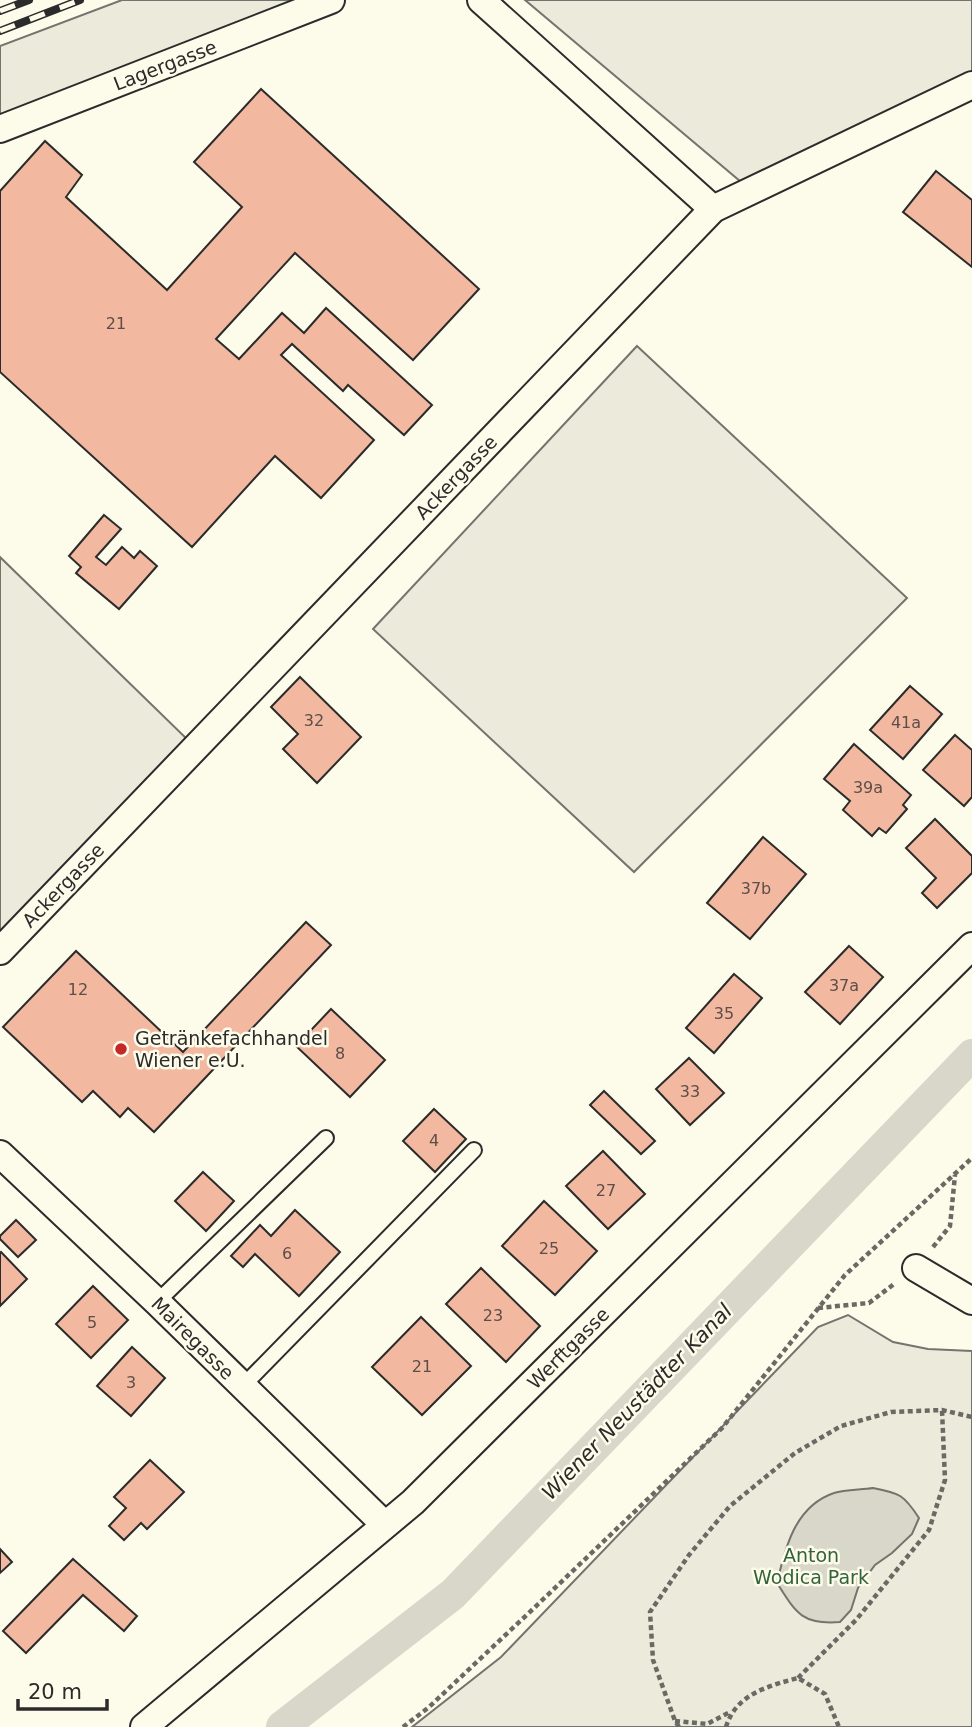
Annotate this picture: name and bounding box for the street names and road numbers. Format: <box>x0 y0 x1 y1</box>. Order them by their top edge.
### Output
street label: Lagergasse <box>110 35 220 95</box>
street label: Ackergasse <box>411 431 501 523</box>
street label: Ackergasse <box>18 839 108 931</box>
street label: Mairegasse <box>147 1292 239 1384</box>
street label: Werftgasse <box>523 1303 613 1393</box>

